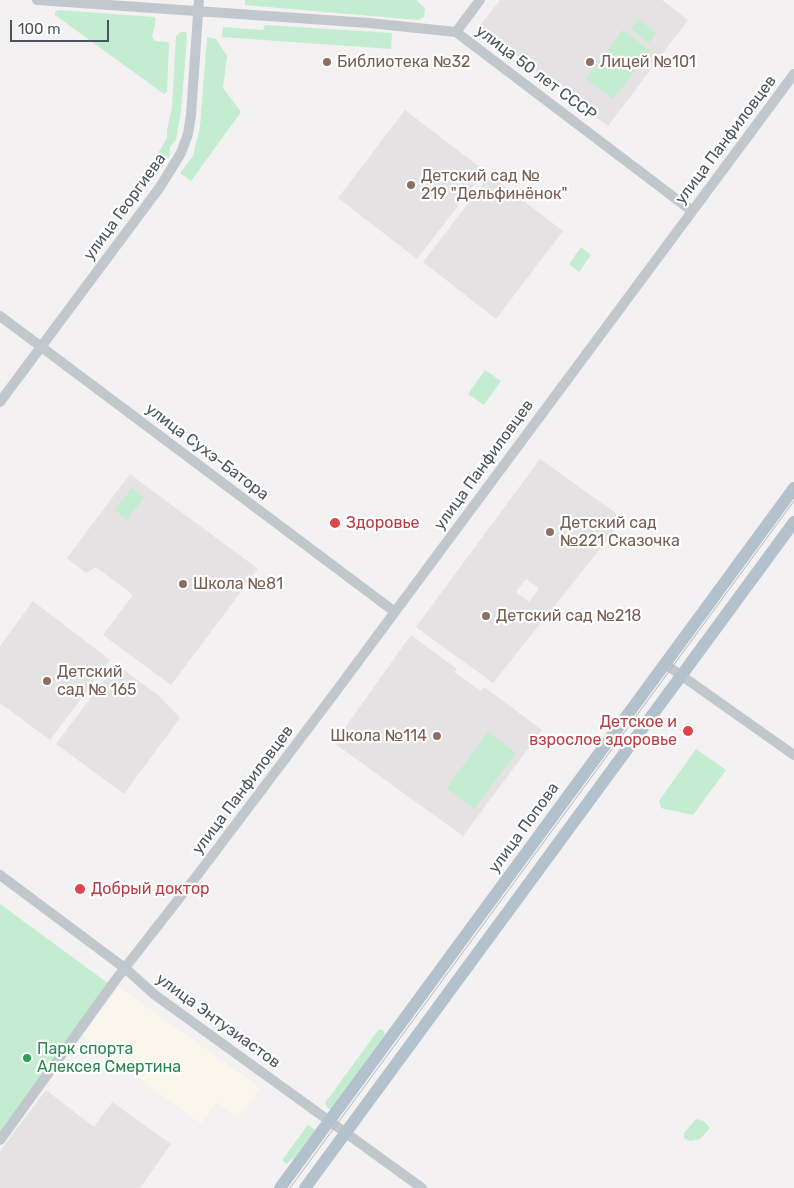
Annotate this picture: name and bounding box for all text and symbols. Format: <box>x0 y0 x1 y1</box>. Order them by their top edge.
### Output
scale bar <box>12 10 111 42</box>
text: 100 m <box>18 20 60 38</box>
street label: улица 50 лет СССР <box>472 21 600 125</box>
place label: Библиотека №32 <box>337 52 470 72</box>
place label: Лицей №101 <box>600 52 696 72</box>
marker: Библиотека №32 <box>321 56 333 68</box>
marker: Лицей №101 <box>584 56 596 68</box>
street label: улица Панфиловцев <box>671 72 781 208</box>
street label: улица Георгиева <box>80 150 170 264</box>
place label: Детский сад № 219 "Дельфинёнок" <box>421 166 568 204</box>
marker: Детский сад № 219 "Дельфинёнок" <box>405 179 417 191</box>
street label: улица Панфиловцев <box>430 396 538 534</box>
street label: улица Сухэ-Батора <box>142 399 272 505</box>
place label: Здоровье <box>346 513 419 533</box>
place label: Детский сад №221 Сказочка <box>560 513 680 551</box>
marker: Здоровье <box>328 516 342 530</box>
marker: Детский сад №221 Сказочка <box>544 526 556 538</box>
place label: Школа №81 <box>193 574 283 594</box>
marker: Школа №81 <box>177 578 189 590</box>
place label: Детский сад №218 <box>496 606 641 626</box>
marker: Детский сад №218 <box>480 610 492 622</box>
place label: Детский сад № 165 <box>57 662 137 700</box>
marker: Детский сад № 165 <box>41 675 53 687</box>
place label: Детское и взрослое здоровье <box>529 712 677 750</box>
street label: улица Панфиловцев <box>188 722 298 858</box>
marker: Детское и взрослое здоровье <box>681 724 695 738</box>
place label: Школа №114 <box>330 726 427 746</box>
marker: Школа №114 <box>431 730 443 742</box>
street label: улица Попова <box>485 779 563 877</box>
place label: Добрый доктор <box>91 879 210 899</box>
marker: Добрый доктор <box>73 882 87 896</box>
street label: улица Энтузиастов <box>152 969 284 1073</box>
place label: Парк спорта Алексея Смертина <box>37 1039 181 1077</box>
marker: Парк спорта Алексея Смертина <box>21 1052 33 1064</box>

